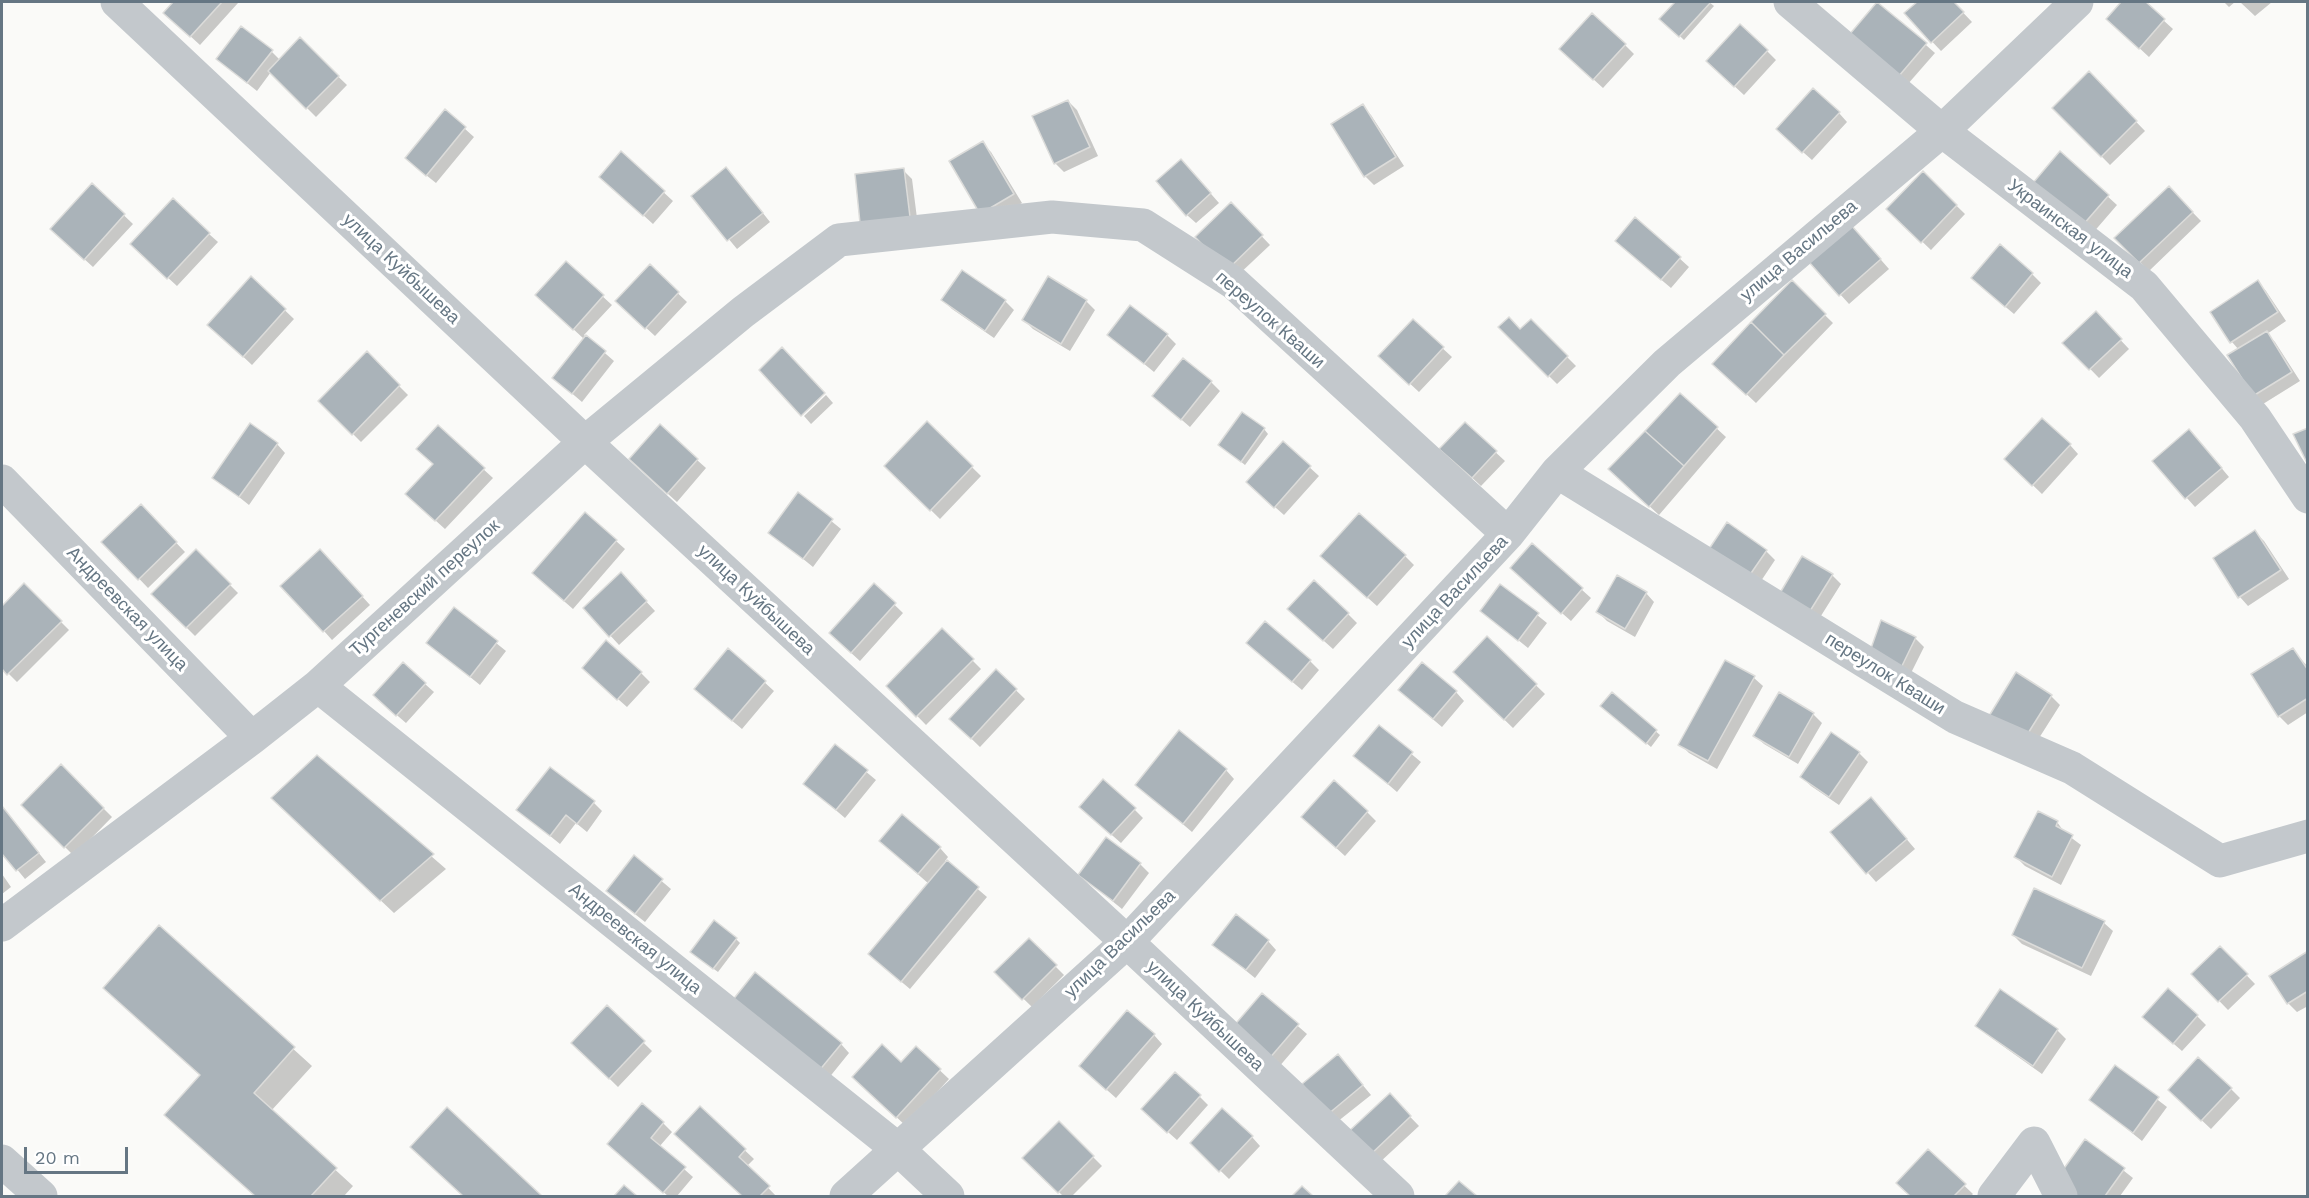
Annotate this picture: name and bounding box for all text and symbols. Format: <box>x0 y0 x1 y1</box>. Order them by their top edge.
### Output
street label: Украинская улица <box>2003 175 2137 283</box>
street label: улица Васильева <box>1736 196 1862 306</box>
street label: улица Куйбышева <box>338 209 464 329</box>
street label: переулок Кваши <box>1211 267 1329 373</box>
street label: Тургеневский переулок <box>346 515 504 661</box>
street label: улица Васильева <box>1397 531 1513 653</box>
street label: улица Куйбышева <box>693 540 819 660</box>
street label: Андреевская улица <box>62 542 192 676</box>
street label: переулок Кваши <box>1821 628 1949 720</box>
street label: Андреевская улица <box>564 879 706 999</box>
street label: улица Васильева <box>1060 886 1180 1002</box>
street label: улица Куйбышева <box>1142 956 1268 1076</box>
scale bar <box>27 1135 130 1173</box>
text: 20 m <box>35 1147 80 1168</box>

